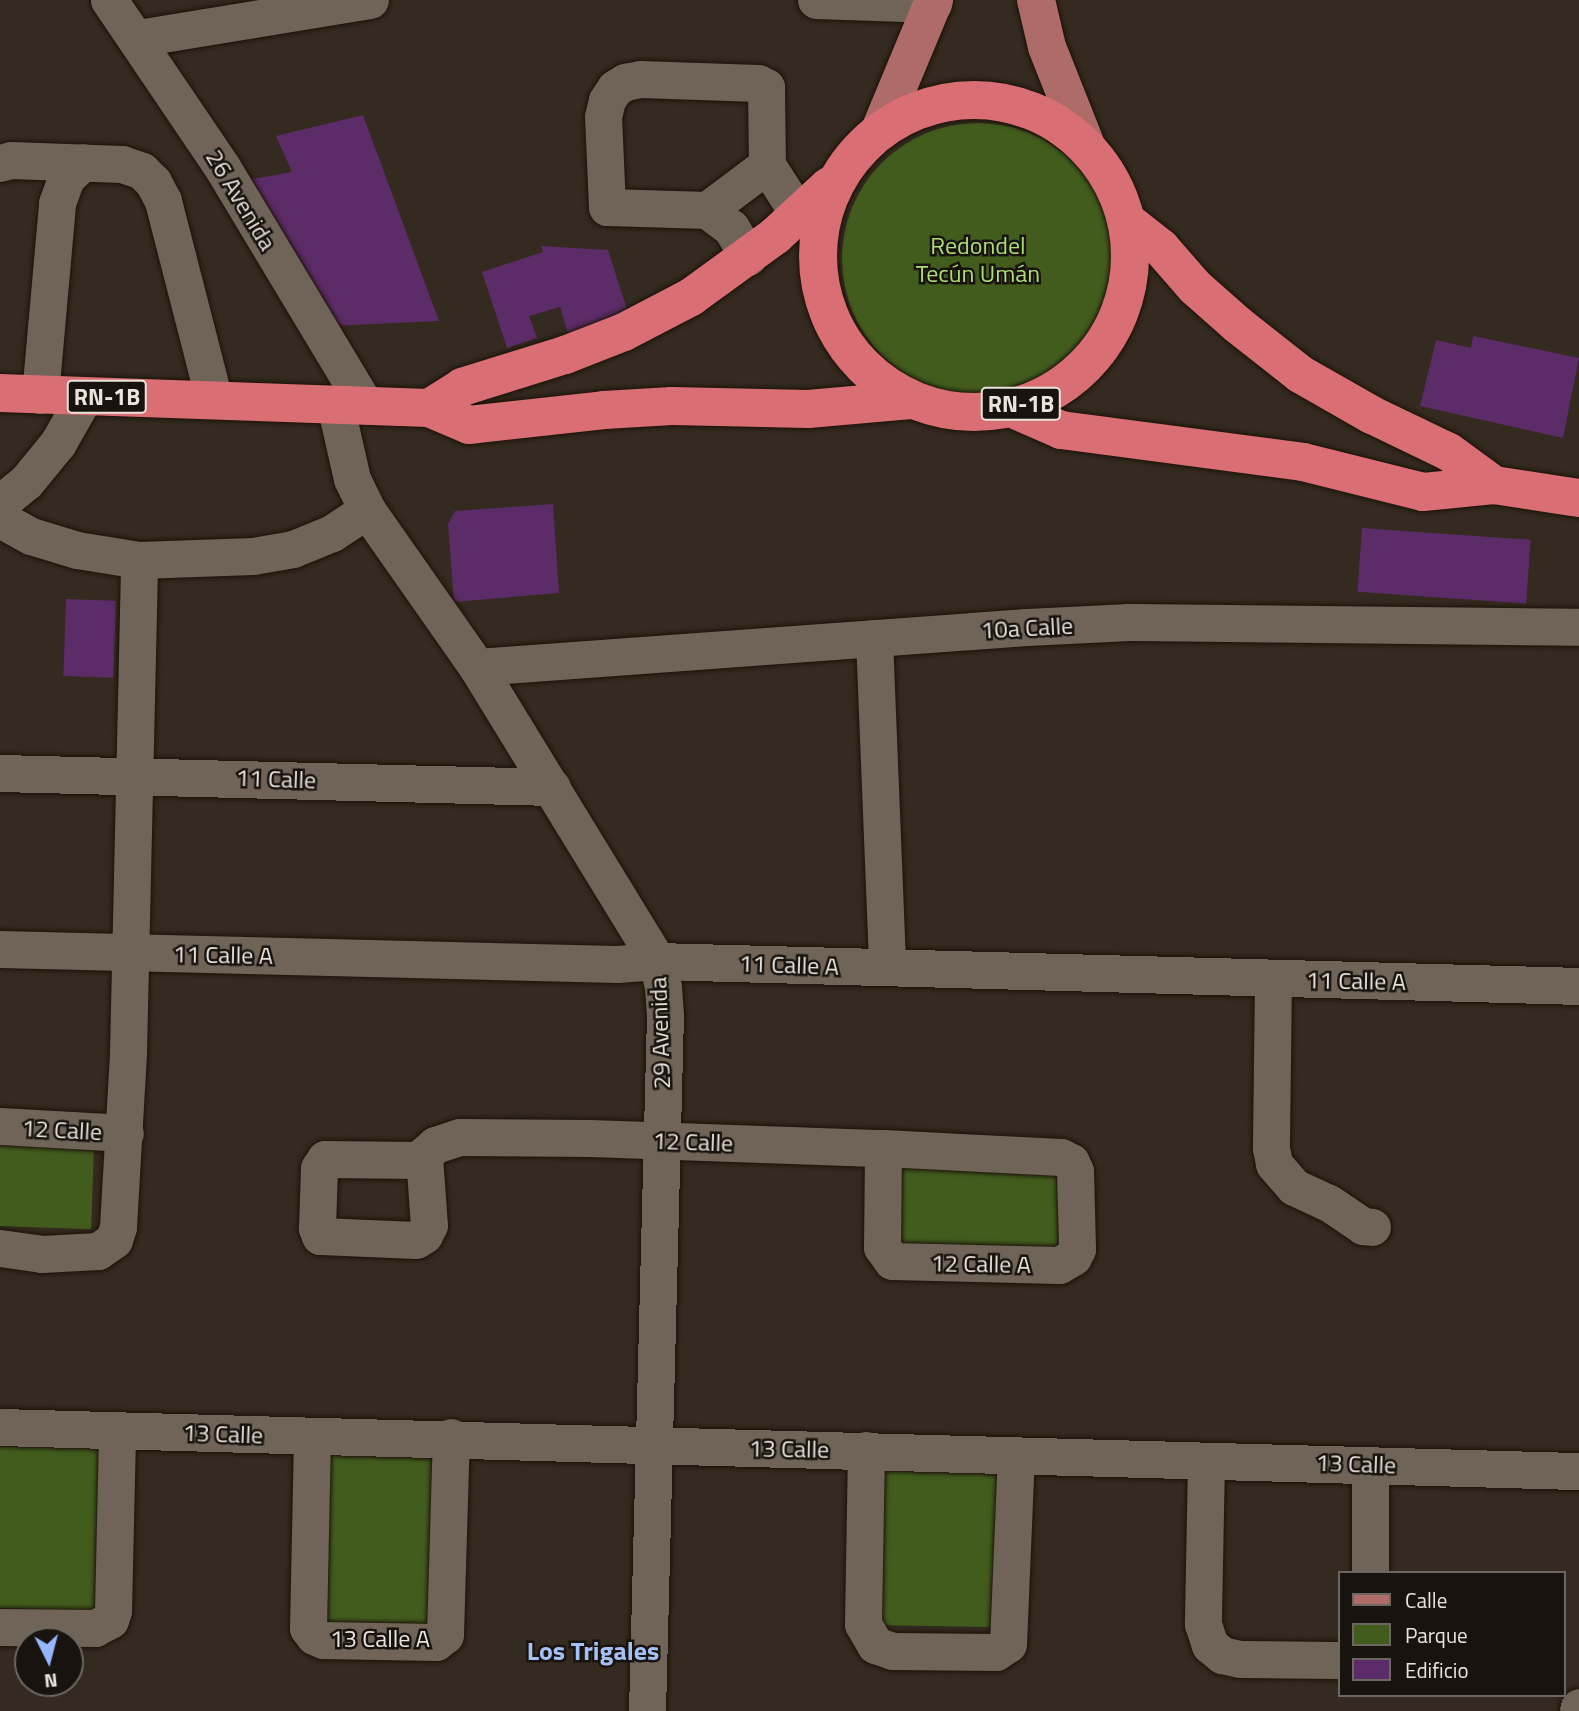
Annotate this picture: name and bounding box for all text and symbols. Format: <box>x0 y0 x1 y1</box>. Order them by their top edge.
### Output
street label: 26 Avenida <box>200 144 282 256</box>
park label: Redondel Tecún Umán <box>916 232 1040 288</box>
road number: RN-1B <box>67 378 147 416</box>
road number: RN-1B <box>981 384 1061 424</box>
street label: 10a Calle <box>980 611 1074 645</box>
street label: 11 Calle <box>235 763 317 795</box>
street label: 11 Calle A <box>173 940 273 970</box>
street label: 11 Calle A <box>739 949 839 981</box>
street label: 11 Calle A <box>1306 966 1406 996</box>
street label: 29 Avenida <box>644 976 676 1090</box>
street label: 12 Calle <box>21 1114 103 1146</box>
street label: 12 Calle <box>652 1126 734 1158</box>
street label: 12 Calle A <box>931 1249 1031 1279</box>
street label: 13 Calle <box>182 1418 264 1450</box>
street label: 13 Calle <box>749 1434 829 1464</box>
street label: 13 Calle <box>1315 1448 1397 1480</box>
legend <box>1338 1571 1565 1697</box>
text: Calle <box>1405 1584 1447 1616</box>
text: Parque <box>1405 1619 1468 1651</box>
street label: 13 Calle A <box>330 1625 430 1653</box>
north arrow <box>14 1627 84 1697</box>
district label: Los Trigales <box>527 1635 659 1667</box>
text: Edificio <box>1405 1654 1469 1686</box>
text: N <box>43 1666 59 1697</box>

